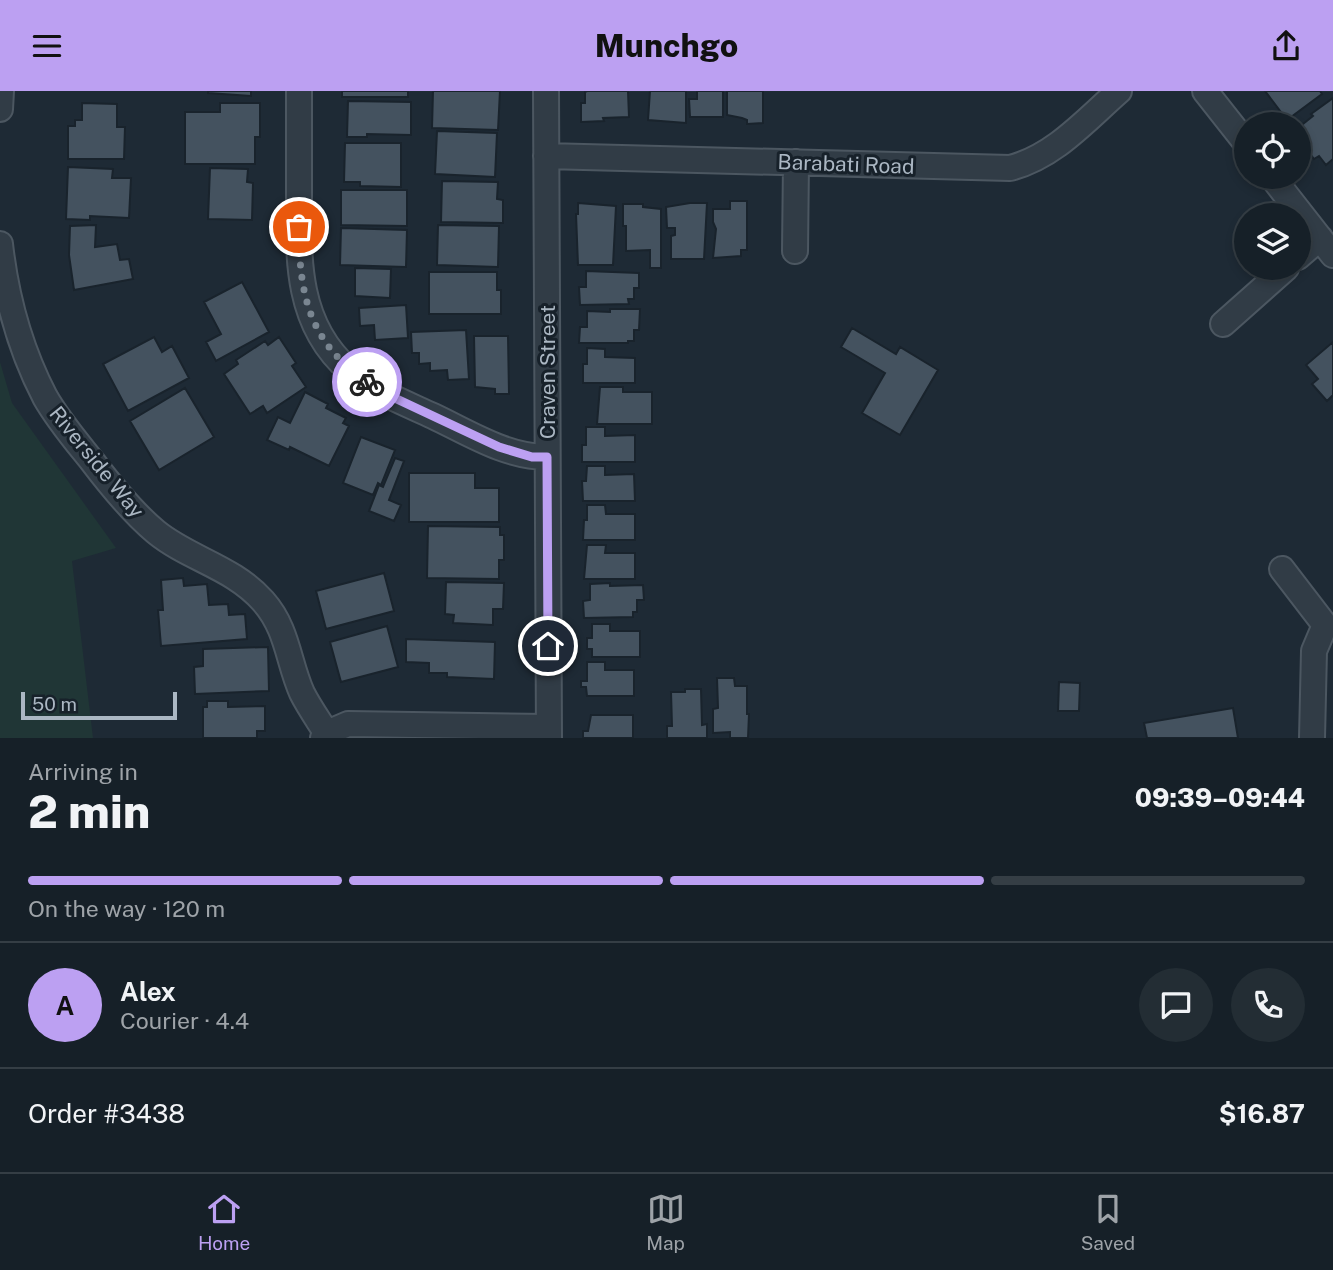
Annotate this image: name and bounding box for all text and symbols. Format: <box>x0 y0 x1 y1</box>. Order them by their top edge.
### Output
icon: menu <box>28 27 66 65</box>
text: Munchgo <box>595 27 738 64</box>
icon: share <box>1267 27 1305 65</box>
map controls <box>1234 112 1311 280</box>
button: locate <box>1234 112 1311 189</box>
street label: Barabati Road <box>777 149 915 179</box>
pin <box>269 197 329 257</box>
button: layers <box>1234 203 1311 280</box>
icon: bag <box>280 208 318 246</box>
street label: Craven Street <box>535 305 560 439</box>
courier <box>332 347 402 417</box>
icon: bike <box>348 363 386 401</box>
street label: Riverside Way <box>44 401 150 523</box>
pin <box>518 616 578 676</box>
icon: home <box>529 627 567 665</box>
scale bar <box>21 689 177 721</box>
text: 50 m <box>32 693 77 715</box>
text: Arriving in <box>28 758 138 785</box>
text: 09:39–09:44 <box>1135 782 1305 813</box>
text: 2 min <box>28 784 150 838</box>
text: On the way · 120 m <box>28 895 225 922</box>
button: chat <box>1139 968 1213 1042</box>
button: phone <box>1231 968 1305 1042</box>
text: Alex <box>120 976 176 1007</box>
text: A <box>56 990 74 1021</box>
text: Courier · 4.4 <box>120 1007 249 1034</box>
text: Order #3438 <box>28 1098 185 1129</box>
text: $16.87 <box>1219 1098 1305 1129</box>
tab: Home <box>198 1190 250 1254</box>
tab: Map <box>646 1190 685 1254</box>
tab: Saved <box>1081 1190 1135 1254</box>

